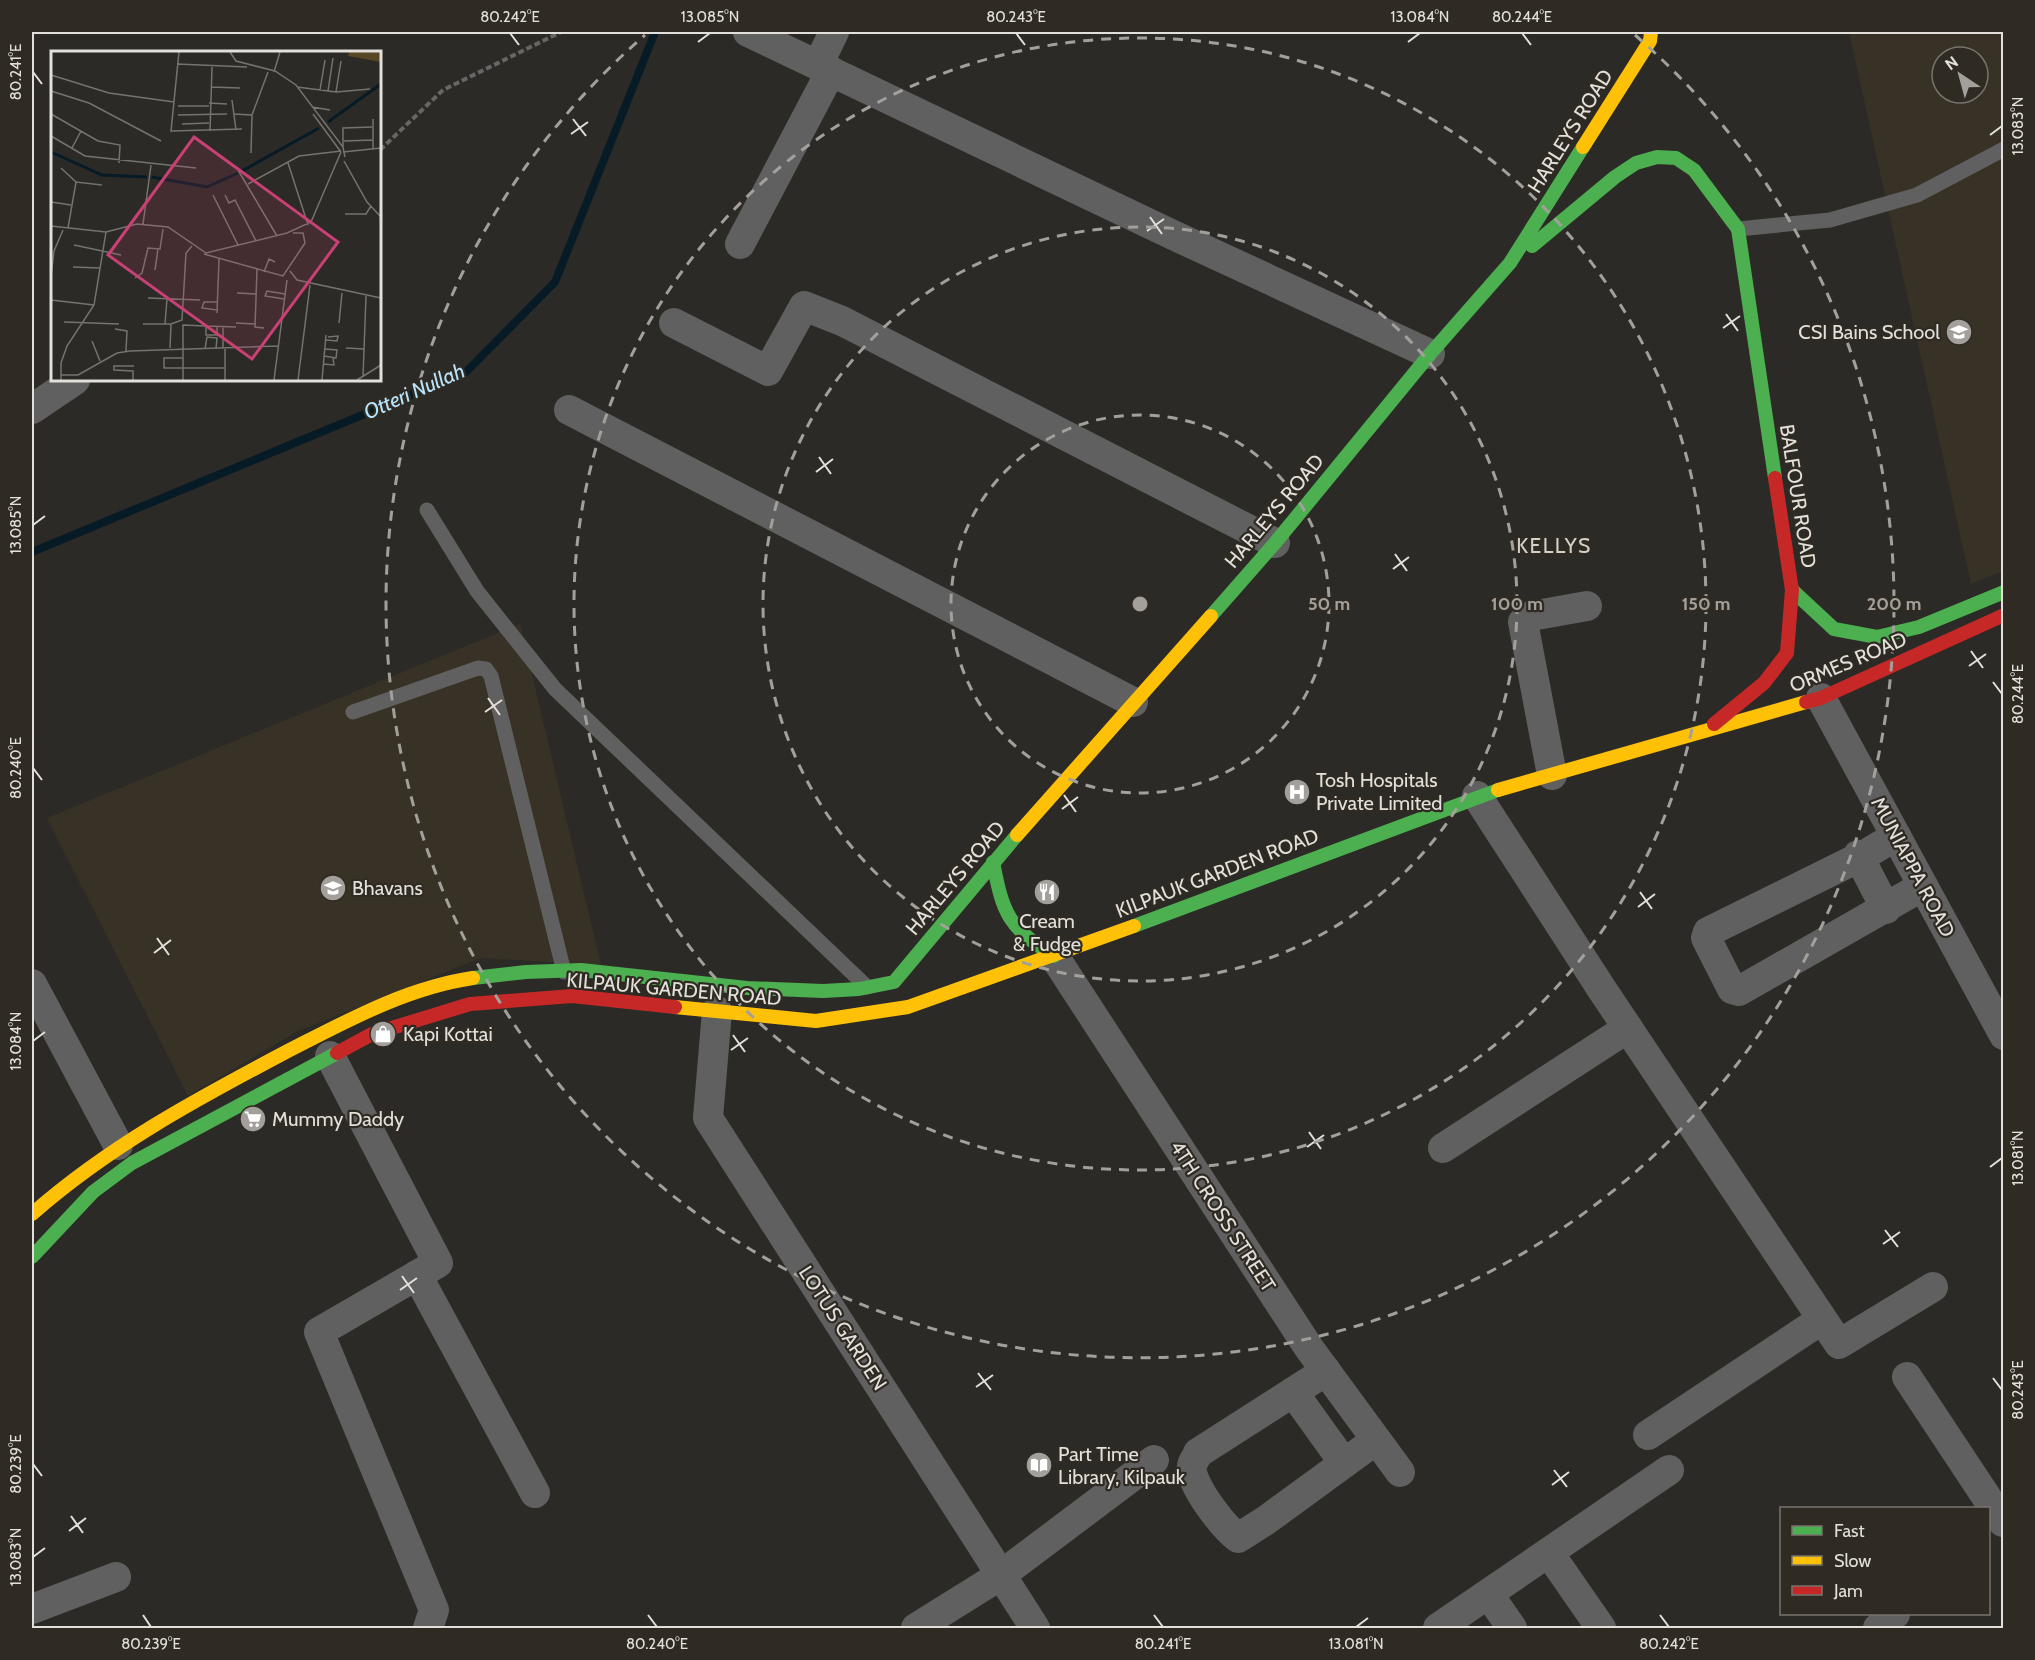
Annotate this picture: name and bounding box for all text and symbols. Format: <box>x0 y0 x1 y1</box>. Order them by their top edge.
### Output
text: 80.242°E <box>480 8 540 26</box>
text: 13.085°N <box>681 8 739 26</box>
text: 80.243°E <box>986 8 1046 26</box>
text: 13.084°N <box>1391 8 1449 26</box>
text: 80.244°E <box>1492 8 1552 26</box>
text: 80.241°E <box>7 44 25 100</box>
north arrow <box>1930 45 1990 105</box>
inset map <box>51 51 381 381</box>
text: N <box>1941 52 1962 74</box>
street label: HARLEYS ROAD <box>1522 65 1618 197</box>
text: 13.083°N <box>2009 97 2027 155</box>
school or university icon: CSI Bains School <box>1944 317 1974 347</box>
place label: CSI Bains School <box>1798 320 1940 344</box>
water label: Otteri Nullah <box>360 358 468 424</box>
street label: BALFOUR ROAD <box>1775 422 1821 570</box>
street label: HARLEYS ROAD <box>1219 449 1329 573</box>
text: 13.085°N <box>7 496 25 554</box>
district label: KELLYS <box>1516 533 1592 558</box>
text: 50 m <box>1308 593 1350 615</box>
text: 100 m <box>1491 593 1543 615</box>
text: 150 m <box>1682 593 1730 615</box>
text: 200 m <box>1867 593 1921 615</box>
centre of rings <box>1130 594 1150 614</box>
street label: ORMES ROAD <box>1786 627 1910 697</box>
text: 80.244°E <box>2009 664 2027 724</box>
text: 80.240°E <box>7 737 25 799</box>
place label: Tosh Hospitals Private Limited <box>1316 768 1442 815</box>
hospital icon: Tosh Hospitals Private Limited <box>1282 777 1312 807</box>
street label: MUNIAPPA ROAD <box>1866 793 1960 941</box>
street label: HARLEYS ROAD <box>900 816 1010 940</box>
street label: KILPAUK GARDEN ROAD <box>1112 823 1322 923</box>
school or university icon: Bhavans <box>318 873 348 903</box>
place label: Bhavans <box>352 876 423 900</box>
restaurant icon: Cream & Fudge <box>1032 877 1062 907</box>
place label: Cream & Fudge <box>1013 909 1081 956</box>
street label: KILPAUK GARDEN ROAD <box>566 968 782 1010</box>
text: 13.084°N <box>7 1012 25 1070</box>
shop icon: Kapi Kottai <box>368 1019 398 1049</box>
place label: Kapi Kottai <box>403 1022 493 1046</box>
supermarket icon: Mummy Daddy <box>238 1104 268 1134</box>
place label: Mummy Daddy <box>272 1107 404 1131</box>
text: 13.081°N <box>2009 1130 2027 1186</box>
street label: 4TH CROSS STREET <box>1165 1136 1281 1296</box>
street label: LOTUS GARDEN <box>794 1261 892 1395</box>
text: 80.243°E <box>2009 1360 2027 1420</box>
text: 80.239°E <box>7 1434 25 1494</box>
place label: Part Time Library, Kilpauk <box>1058 1442 1185 1489</box>
library icon: Part Time Library, Kilpauk <box>1024 1450 1054 1480</box>
legend <box>1780 1507 1990 1615</box>
text: Fast <box>1834 1520 1865 1542</box>
text: 13.083°N <box>7 1528 25 1586</box>
text: Slow <box>1834 1550 1871 1572</box>
text: Jam <box>1833 1580 1863 1602</box>
text: 80.239°E <box>121 1635 181 1653</box>
text: 80.240°E <box>626 1635 688 1653</box>
text: 80.241°E <box>1135 1635 1191 1653</box>
text: 13.081°N <box>1328 1635 1384 1653</box>
text: 80.242°E <box>1639 1635 1699 1653</box>

